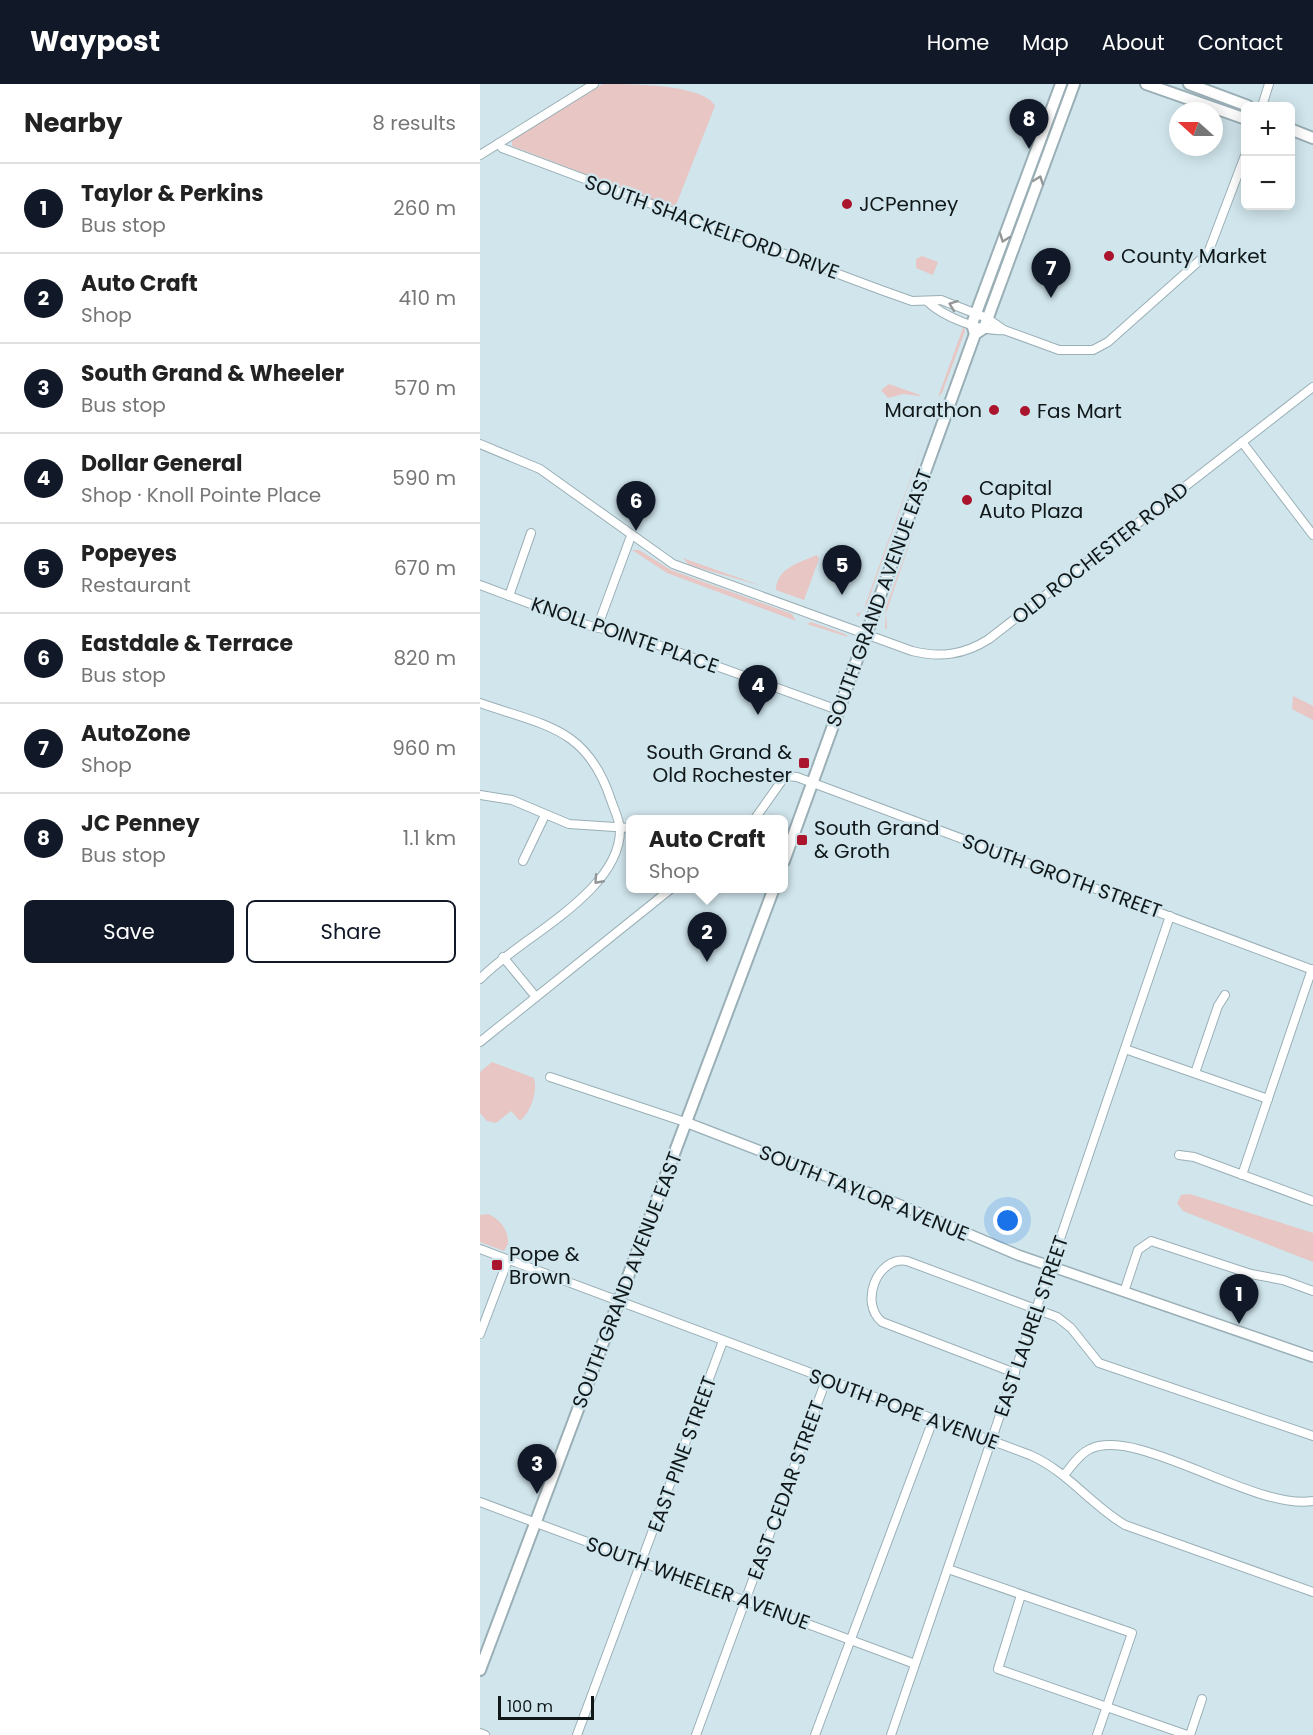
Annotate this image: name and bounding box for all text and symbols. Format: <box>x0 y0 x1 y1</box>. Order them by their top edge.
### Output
text: Waypost <box>30 22 160 61</box>
text: Home <box>927 28 989 57</box>
text: Map <box>1022 28 1069 57</box>
text: About <box>1102 28 1165 57</box>
text: Contact <box>1198 28 1283 57</box>
pin: 8 <box>1010 100 1048 149</box>
north arrow <box>1169 102 1223 156</box>
map controls <box>1241 102 1295 210</box>
button: + <box>1241 102 1295 156</box>
text: Nearby <box>24 105 122 141</box>
text: 8 results <box>372 109 456 137</box>
button: − <box>1241 156 1295 210</box>
street label: SOUTH SHACKELFORD DRIVE <box>581 168 843 286</box>
one-way arrow <box>1031 175 1044 186</box>
text: Taylor & Perkins <box>81 178 264 209</box>
place label: JCPenney <box>859 190 958 218</box>
text: 1 <box>40 194 47 222</box>
text: 260 m <box>393 194 456 222</box>
marker: JCPenney <box>840 197 854 211</box>
text: Bus stop <box>81 211 166 239</box>
one-way arrow <box>999 232 1012 242</box>
place label: County Market <box>1121 242 1267 270</box>
pin: 7 <box>1032 248 1070 298</box>
marker: County Market <box>1102 249 1116 263</box>
text: Auto Craft <box>81 268 198 299</box>
text: 2 <box>38 284 49 312</box>
text: 410 m <box>399 284 456 312</box>
one-way arrow <box>948 300 959 312</box>
text: Shop <box>81 301 132 329</box>
text: South Grand & Wheeler <box>81 358 344 389</box>
text: 3 <box>37 374 50 402</box>
text: 570 m <box>394 374 456 402</box>
text: Bus stop <box>81 391 166 419</box>
place label: Marathon <box>885 396 982 424</box>
place label: Fas Mart <box>1037 397 1122 425</box>
marker: Marathon <box>987 403 1001 417</box>
marker: Fas Mart <box>1018 404 1032 418</box>
text: Dollar General <box>81 448 243 479</box>
text: 4 <box>37 464 50 492</box>
text: 590 m <box>392 464 456 492</box>
street label: SOUTH GRAND AVENUE EAST <box>819 465 939 731</box>
place label: Capital Auto Plaza <box>979 474 1083 525</box>
street label: OLD ROCHESTER ROAD <box>1006 475 1194 631</box>
text: Shop · Knoll Pointe Place <box>81 481 321 509</box>
pin: 6 <box>616 482 656 531</box>
marker: Capital Auto Plaza <box>960 493 974 507</box>
text: Popeyes <box>81 538 177 569</box>
pin: 5 <box>822 546 862 595</box>
text: 5 <box>37 554 50 582</box>
text: 670 m <box>394 554 456 582</box>
text: Restaurant <box>81 571 191 599</box>
street label: KNOLL POINTE PLACE <box>528 590 722 680</box>
text: Eastdale & Terrace <box>81 628 293 659</box>
text: 6 <box>37 644 50 672</box>
text: 820 m <box>393 644 456 672</box>
text: Bus stop <box>81 661 166 689</box>
pin: 4 <box>738 666 778 715</box>
text: AutoZone <box>81 718 191 749</box>
text: 7 <box>38 734 49 762</box>
text: 960 m <box>392 734 456 762</box>
place label: South Grand & Old Rochester <box>646 738 792 789</box>
text: Shop <box>81 751 132 779</box>
marker: South Grand & Old Rochester <box>797 756 811 770</box>
text: JC Penney <box>81 808 200 839</box>
place label: South Grand & Groth <box>814 814 940 865</box>
popup <box>626 815 788 893</box>
text: 8 <box>37 824 50 852</box>
text: 1.1 km <box>403 824 456 852</box>
text: Auto Craft <box>649 824 765 855</box>
street label: SOUTH GROTH STREET <box>958 827 1166 925</box>
marker: South Grand & Groth <box>795 833 809 847</box>
text: Bus stop <box>81 841 166 869</box>
text: Shop <box>649 857 700 885</box>
one-way arrow <box>594 874 605 884</box>
button: Save <box>24 900 234 963</box>
button: Share <box>246 900 456 963</box>
pin: 2 <box>688 912 726 962</box>
street label: SOUTH TAYLOR AVENUE <box>755 1138 973 1248</box>
street label: SOUTH GRAND AVENUE EAST <box>565 1148 689 1412</box>
your location <box>993 1206 1022 1235</box>
street label: EAST LAUREL STREET <box>987 1232 1075 1420</box>
place label: Pope & Brown <box>509 1240 580 1291</box>
marker: Pope & Brown <box>490 1258 504 1272</box>
pin: 1 <box>1220 1274 1258 1324</box>
street label: SOUTH POPE AVENUE <box>805 1362 1003 1456</box>
street label: EAST PINE STREET <box>641 1372 723 1536</box>
street label: EAST CEDAR STREET <box>741 1396 831 1583</box>
pin: 3 <box>518 1444 556 1494</box>
street label: SOUTH WHEELER AVENUE <box>582 1529 814 1637</box>
scale bar <box>498 1693 594 1720</box>
text: 100 m <box>507 1695 553 1718</box>

